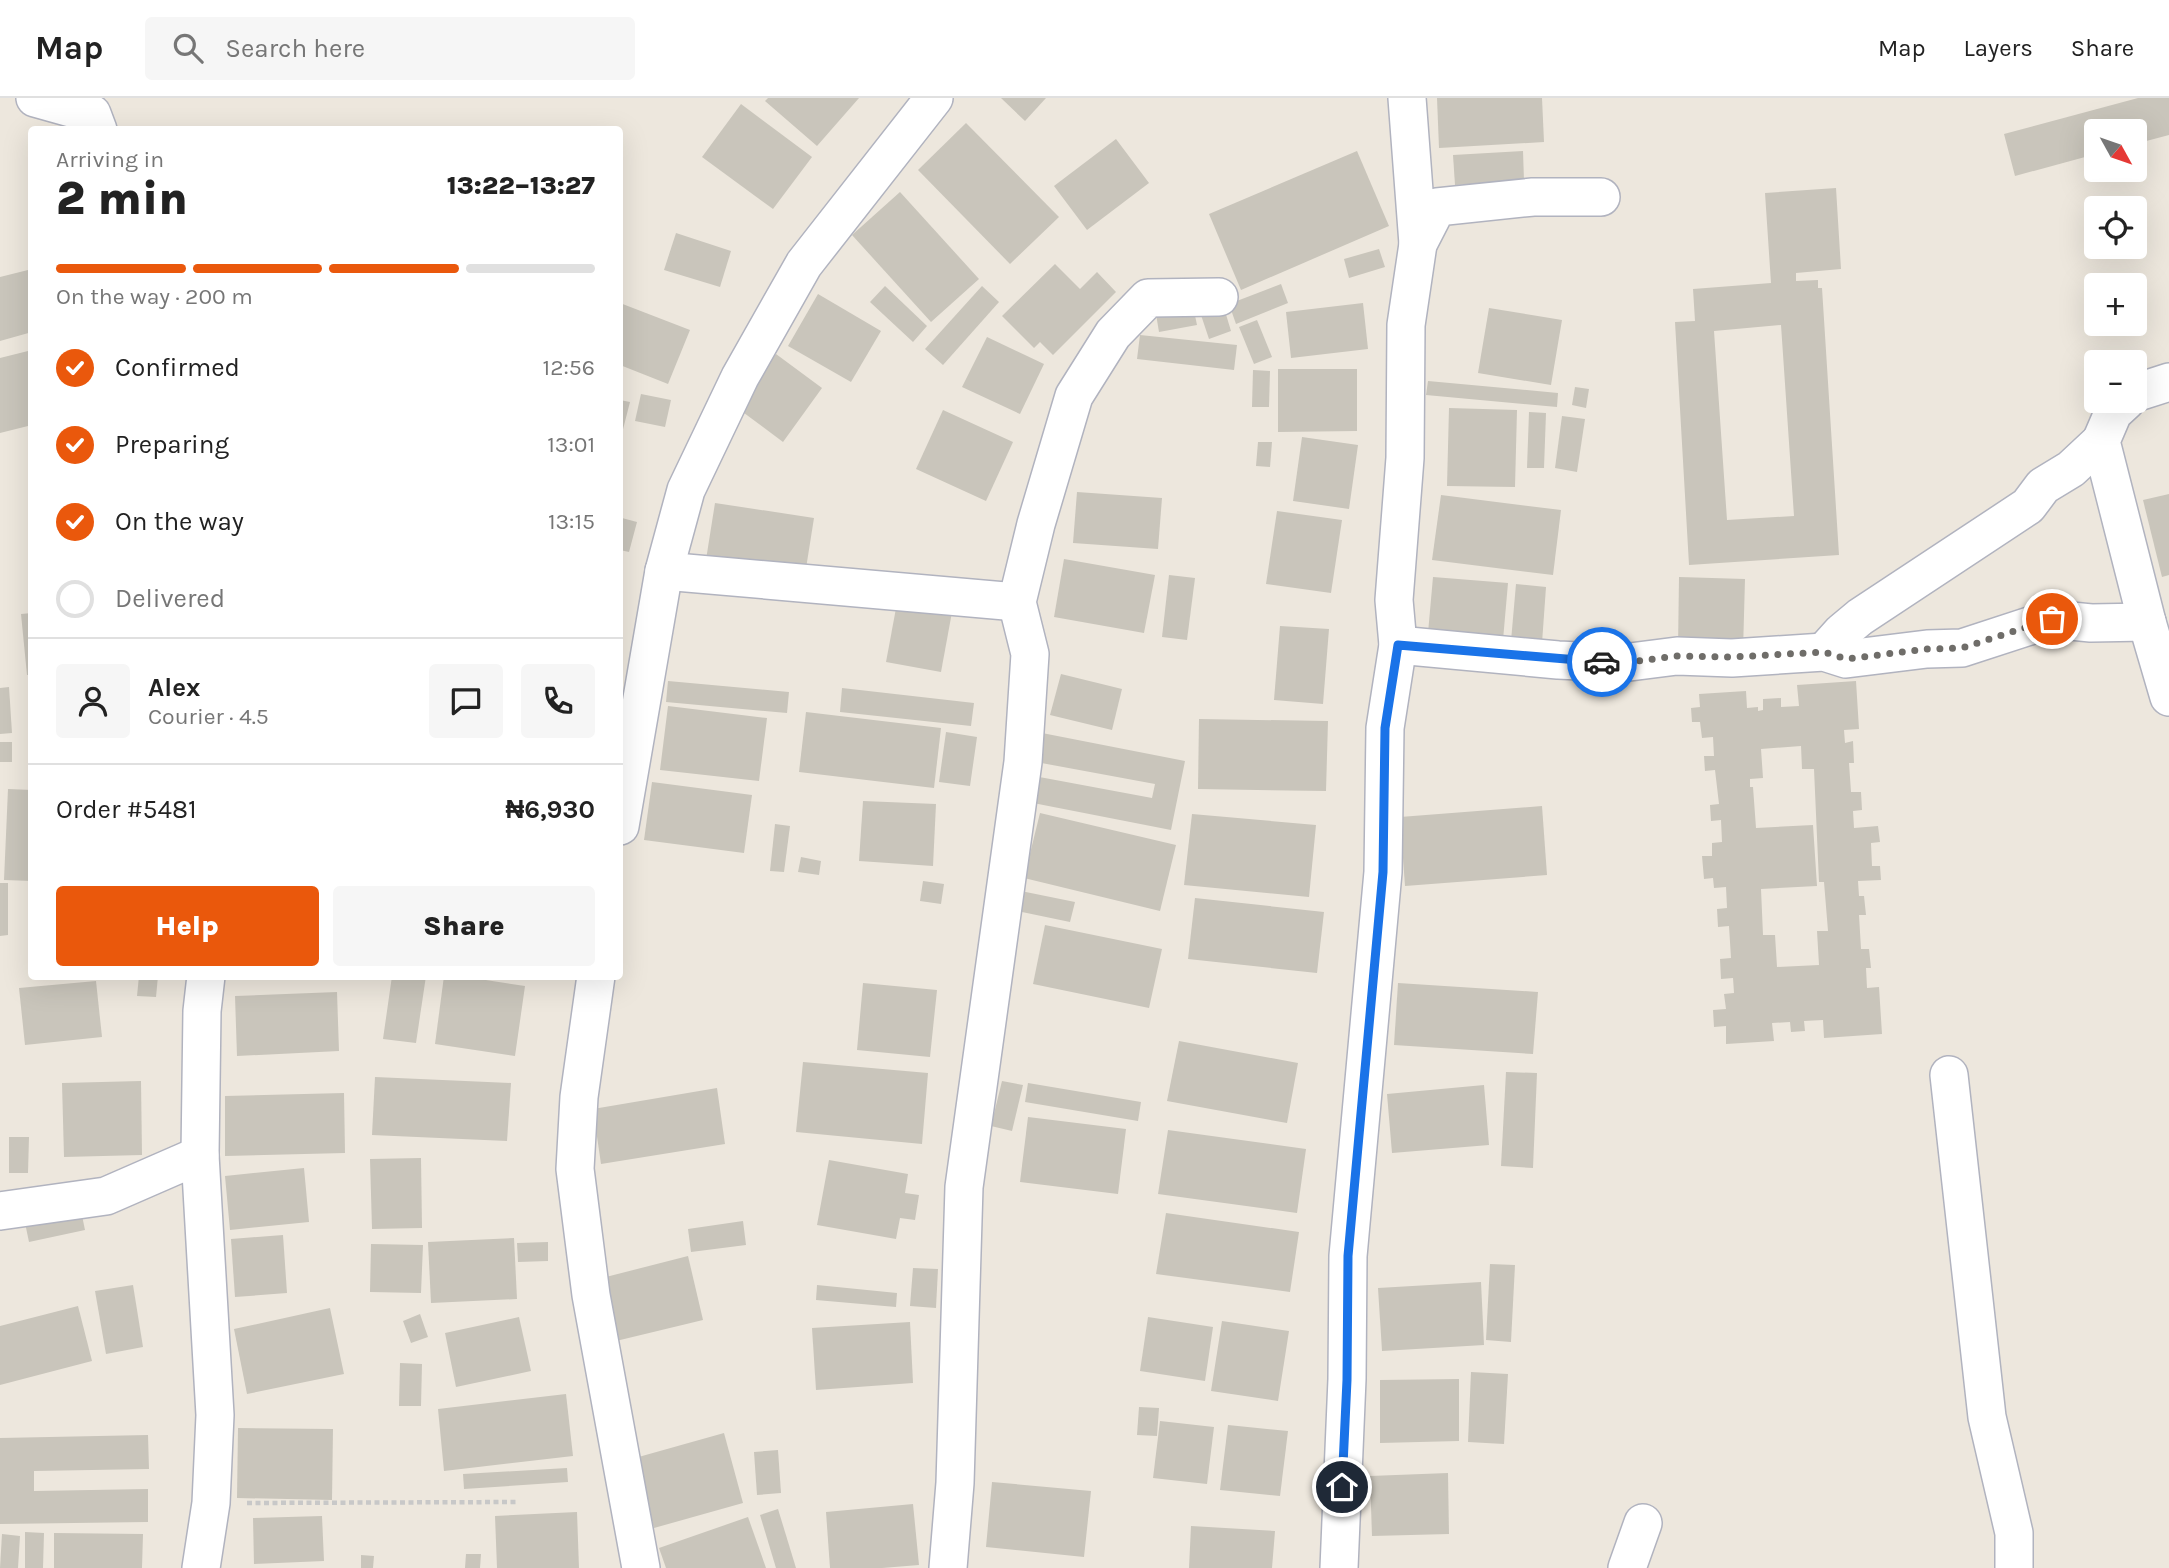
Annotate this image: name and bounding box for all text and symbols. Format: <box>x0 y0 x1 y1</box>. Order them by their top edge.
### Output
search box <box>145 17 635 80</box>
text: Map <box>35 29 103 67</box>
icon: search <box>169 29 207 67</box>
text: Search here <box>225 33 365 64</box>
text: Map <box>1878 34 1926 62</box>
text: Layers <box>1964 34 2033 62</box>
text: Share <box>2071 34 2134 62</box>
north arrow <box>2084 119 2147 182</box>
map controls <box>2084 119 2147 413</box>
text: Arriving in <box>56 146 164 173</box>
text: 13:22–13:27 <box>447 170 595 201</box>
text: 2 min <box>56 172 188 226</box>
button: locate <box>2084 196 2147 259</box>
button: + <box>2084 273 2147 336</box>
text: On the way · 200 m <box>56 283 253 310</box>
icon: check <box>56 349 94 387</box>
button: − <box>2084 350 2147 413</box>
text: Confirmed <box>115 352 240 383</box>
text: 12:56 <box>543 354 595 381</box>
icon: check <box>56 426 94 464</box>
text: Preparing <box>115 429 229 460</box>
text: 13:01 <box>547 431 595 458</box>
icon: check <box>56 503 94 541</box>
text: On the way <box>115 506 244 537</box>
text: 13:15 <box>548 508 595 535</box>
text: Delivered <box>115 583 225 614</box>
pin <box>2022 589 2082 649</box>
icon: bag <box>2033 600 2071 638</box>
courier <box>1567 627 1637 697</box>
icon: car <box>1583 643 1621 681</box>
button: person <box>56 664 130 738</box>
button: chat <box>429 664 503 738</box>
button: phone <box>521 664 595 738</box>
text: Alex <box>148 672 200 703</box>
text: Courier · 4.5 <box>148 703 269 730</box>
text: Order #5481 <box>56 794 197 825</box>
text: ₦6,930 <box>505 794 595 825</box>
button: Help <box>56 886 319 966</box>
button: Share <box>333 886 595 966</box>
pin <box>1312 1457 1372 1517</box>
icon: home <box>1323 1468 1361 1506</box>

